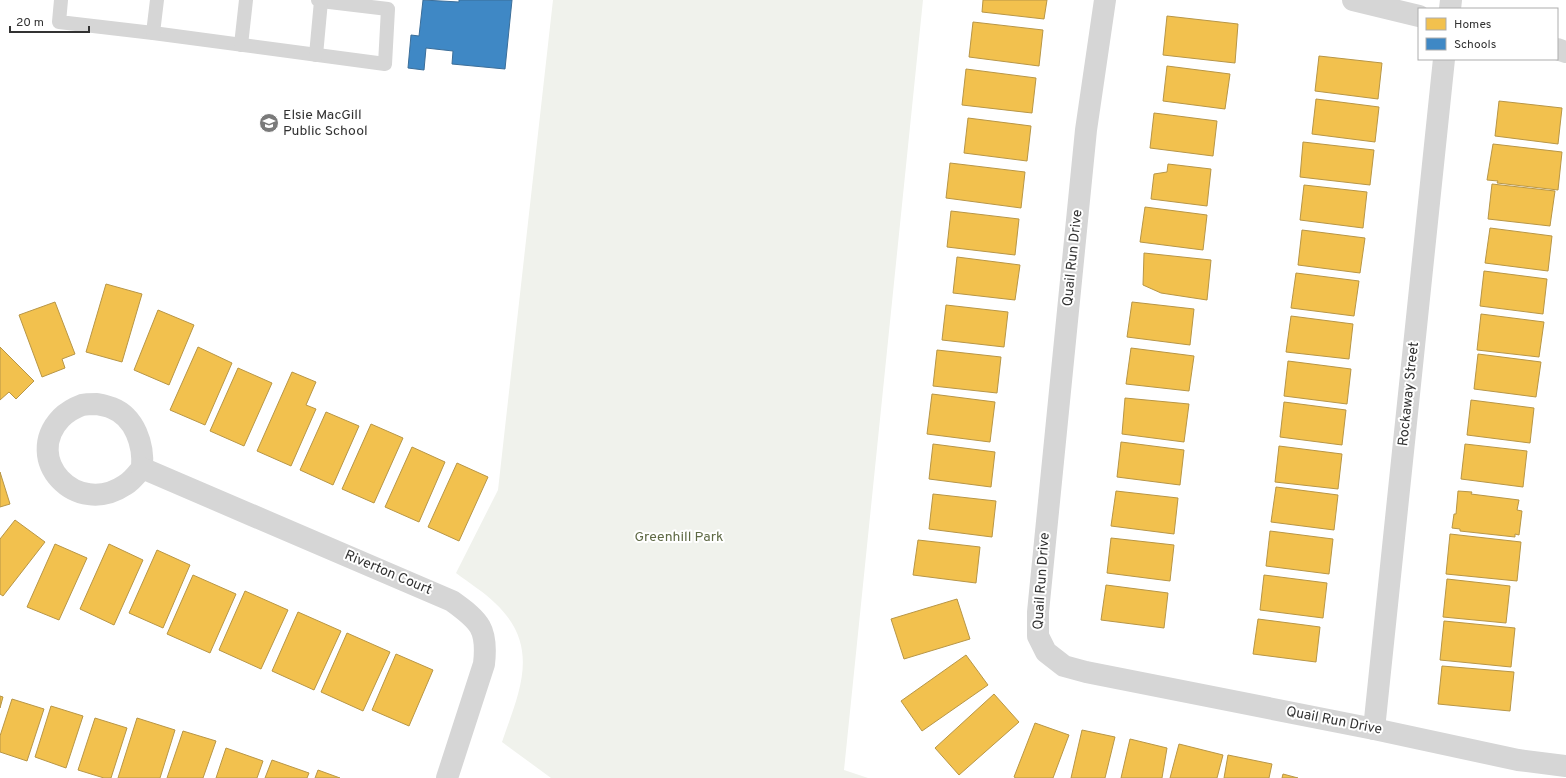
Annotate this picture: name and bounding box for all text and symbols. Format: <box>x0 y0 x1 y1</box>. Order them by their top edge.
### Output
scale bar <box>10 8 89 34</box>
legend <box>1418 8 1558 60</box>
text: 20 m <box>16 15 44 31</box>
text: Homes <box>1454 17 1491 33</box>
text: Schools <box>1454 37 1496 53</box>
place label: Elsie MacGill Public School <box>283 107 368 140</box>
school or university icon: Elsie MacGill Public School <box>258 112 280 134</box>
street label: Quail Run Drive <box>1059 209 1087 307</box>
street label: Rockaway Street <box>1395 341 1423 447</box>
park label: Greenhill Park <box>634 529 724 546</box>
street label: Quail Run Drive <box>1030 532 1054 630</box>
street label: Riverton Court <box>342 547 434 599</box>
street label: Quail Run Drive <box>1285 703 1383 739</box>

